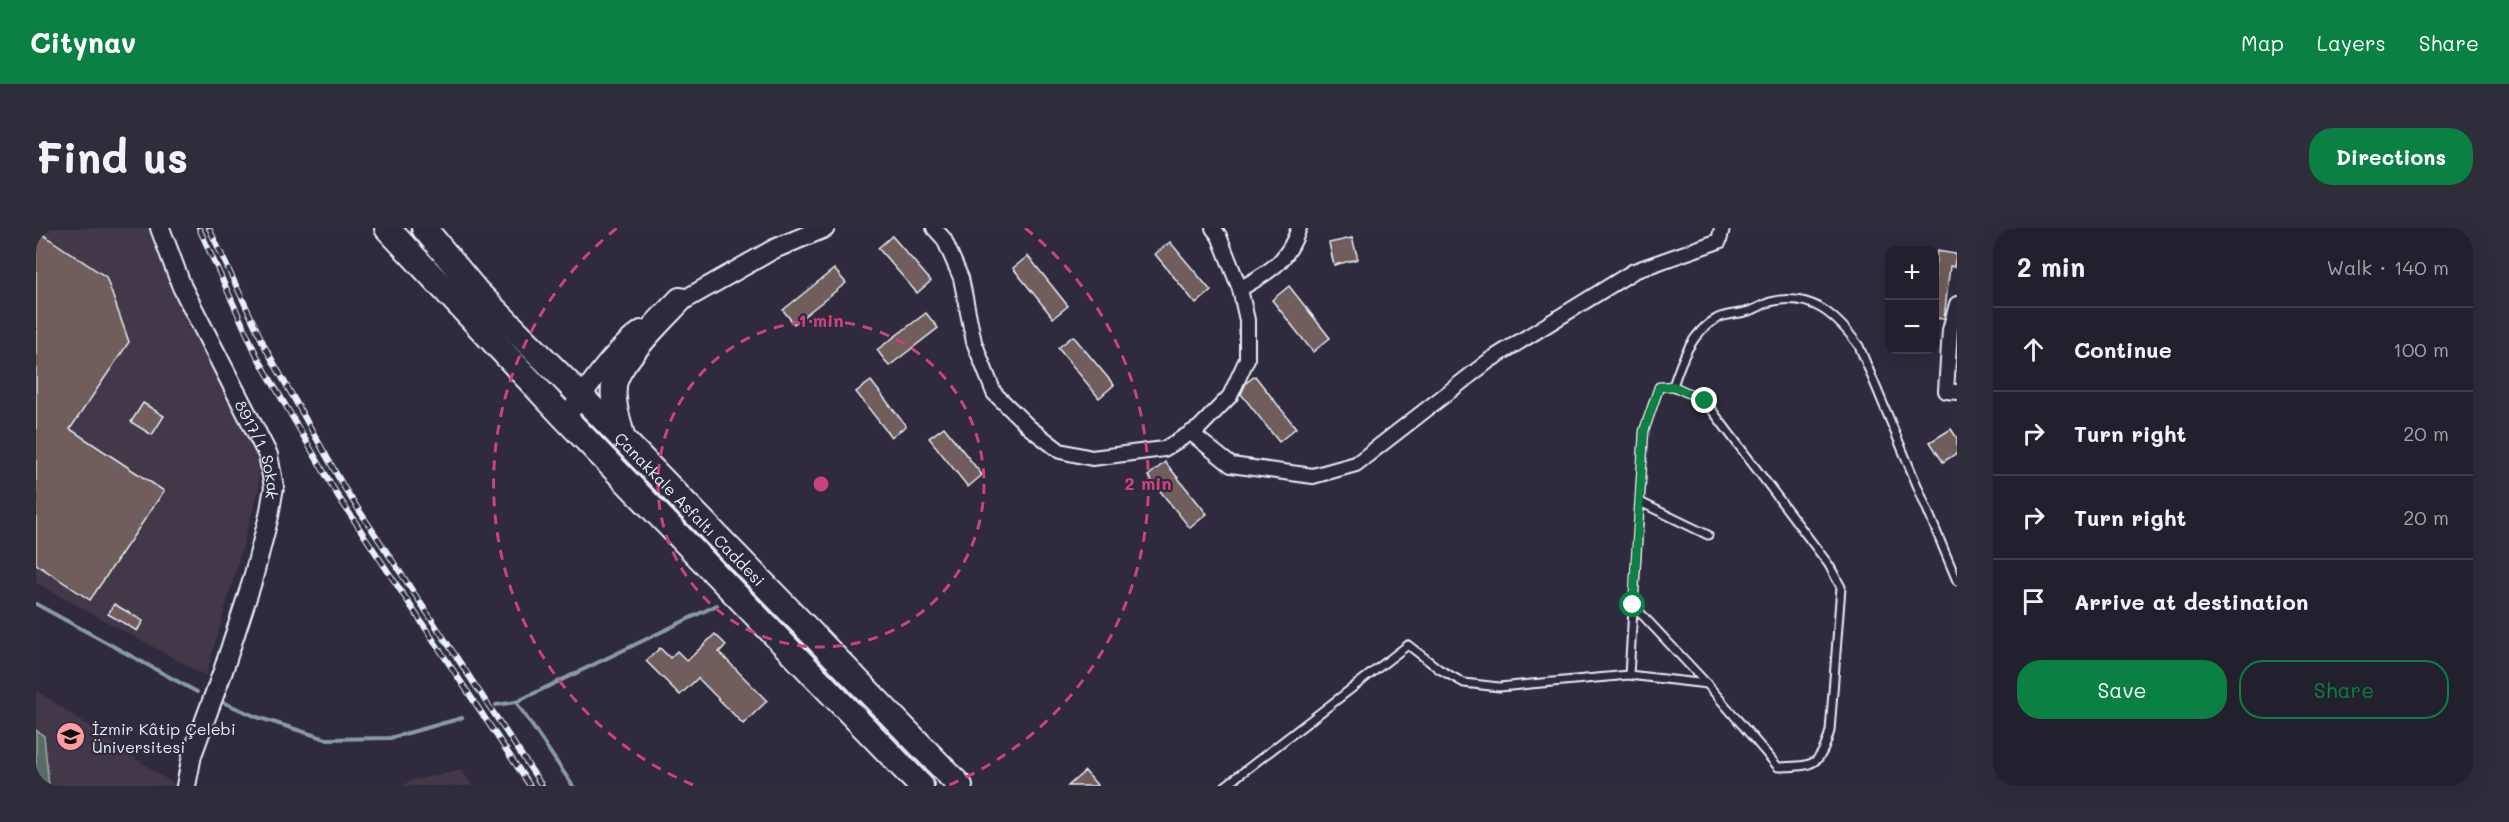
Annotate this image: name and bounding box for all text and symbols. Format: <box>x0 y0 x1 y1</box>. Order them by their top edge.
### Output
text: Citynav <box>30 24 136 60</box>
text: Map <box>2241 29 2284 56</box>
text: Layers <box>2317 29 2386 56</box>
text: Share <box>2419 29 2479 56</box>
button: Directions <box>2309 128 2473 185</box>
text: Find us <box>36 129 188 184</box>
map controls <box>1885 246 1939 354</box>
button: + <box>1885 246 1939 300</box>
text: 2 min <box>2017 250 2085 284</box>
text: Walk · 140 m <box>2326 254 2449 280</box>
button: − <box>1885 300 1939 354</box>
text: 1 min <box>798 308 844 332</box>
icon: ahead <box>2017 333 2050 366</box>
text: Continue <box>2074 335 2172 364</box>
text: 100 m <box>2393 336 2449 362</box>
route end <box>1691 387 1717 413</box>
street label: 8917/1. Sokak <box>231 396 285 501</box>
icon: right <box>2017 417 2050 450</box>
text: Turn right <box>2074 419 2186 448</box>
text: 20 m <box>2403 420 2449 446</box>
street label: Çanakkale Asfaltı Caddesi <box>611 427 770 590</box>
text: 2 min <box>1124 471 1172 495</box>
centre of rings <box>811 474 831 494</box>
icon: right <box>2017 501 2050 534</box>
text: Turn right <box>2074 503 2186 532</box>
text: 20 m <box>2403 504 2449 530</box>
icon: arrive <box>2017 585 2050 618</box>
text: Arrive at destination <box>2074 587 2309 616</box>
route start <box>1619 591 1645 617</box>
button: Save <box>2017 660 2227 719</box>
button: Share <box>2239 660 2449 719</box>
place label: İzmir Kâtip Çelebi Üniversitesi <box>92 718 236 757</box>
school or university icon: İzmir Kâtip Çelebi Üniversitesi <box>55 721 87 753</box>

